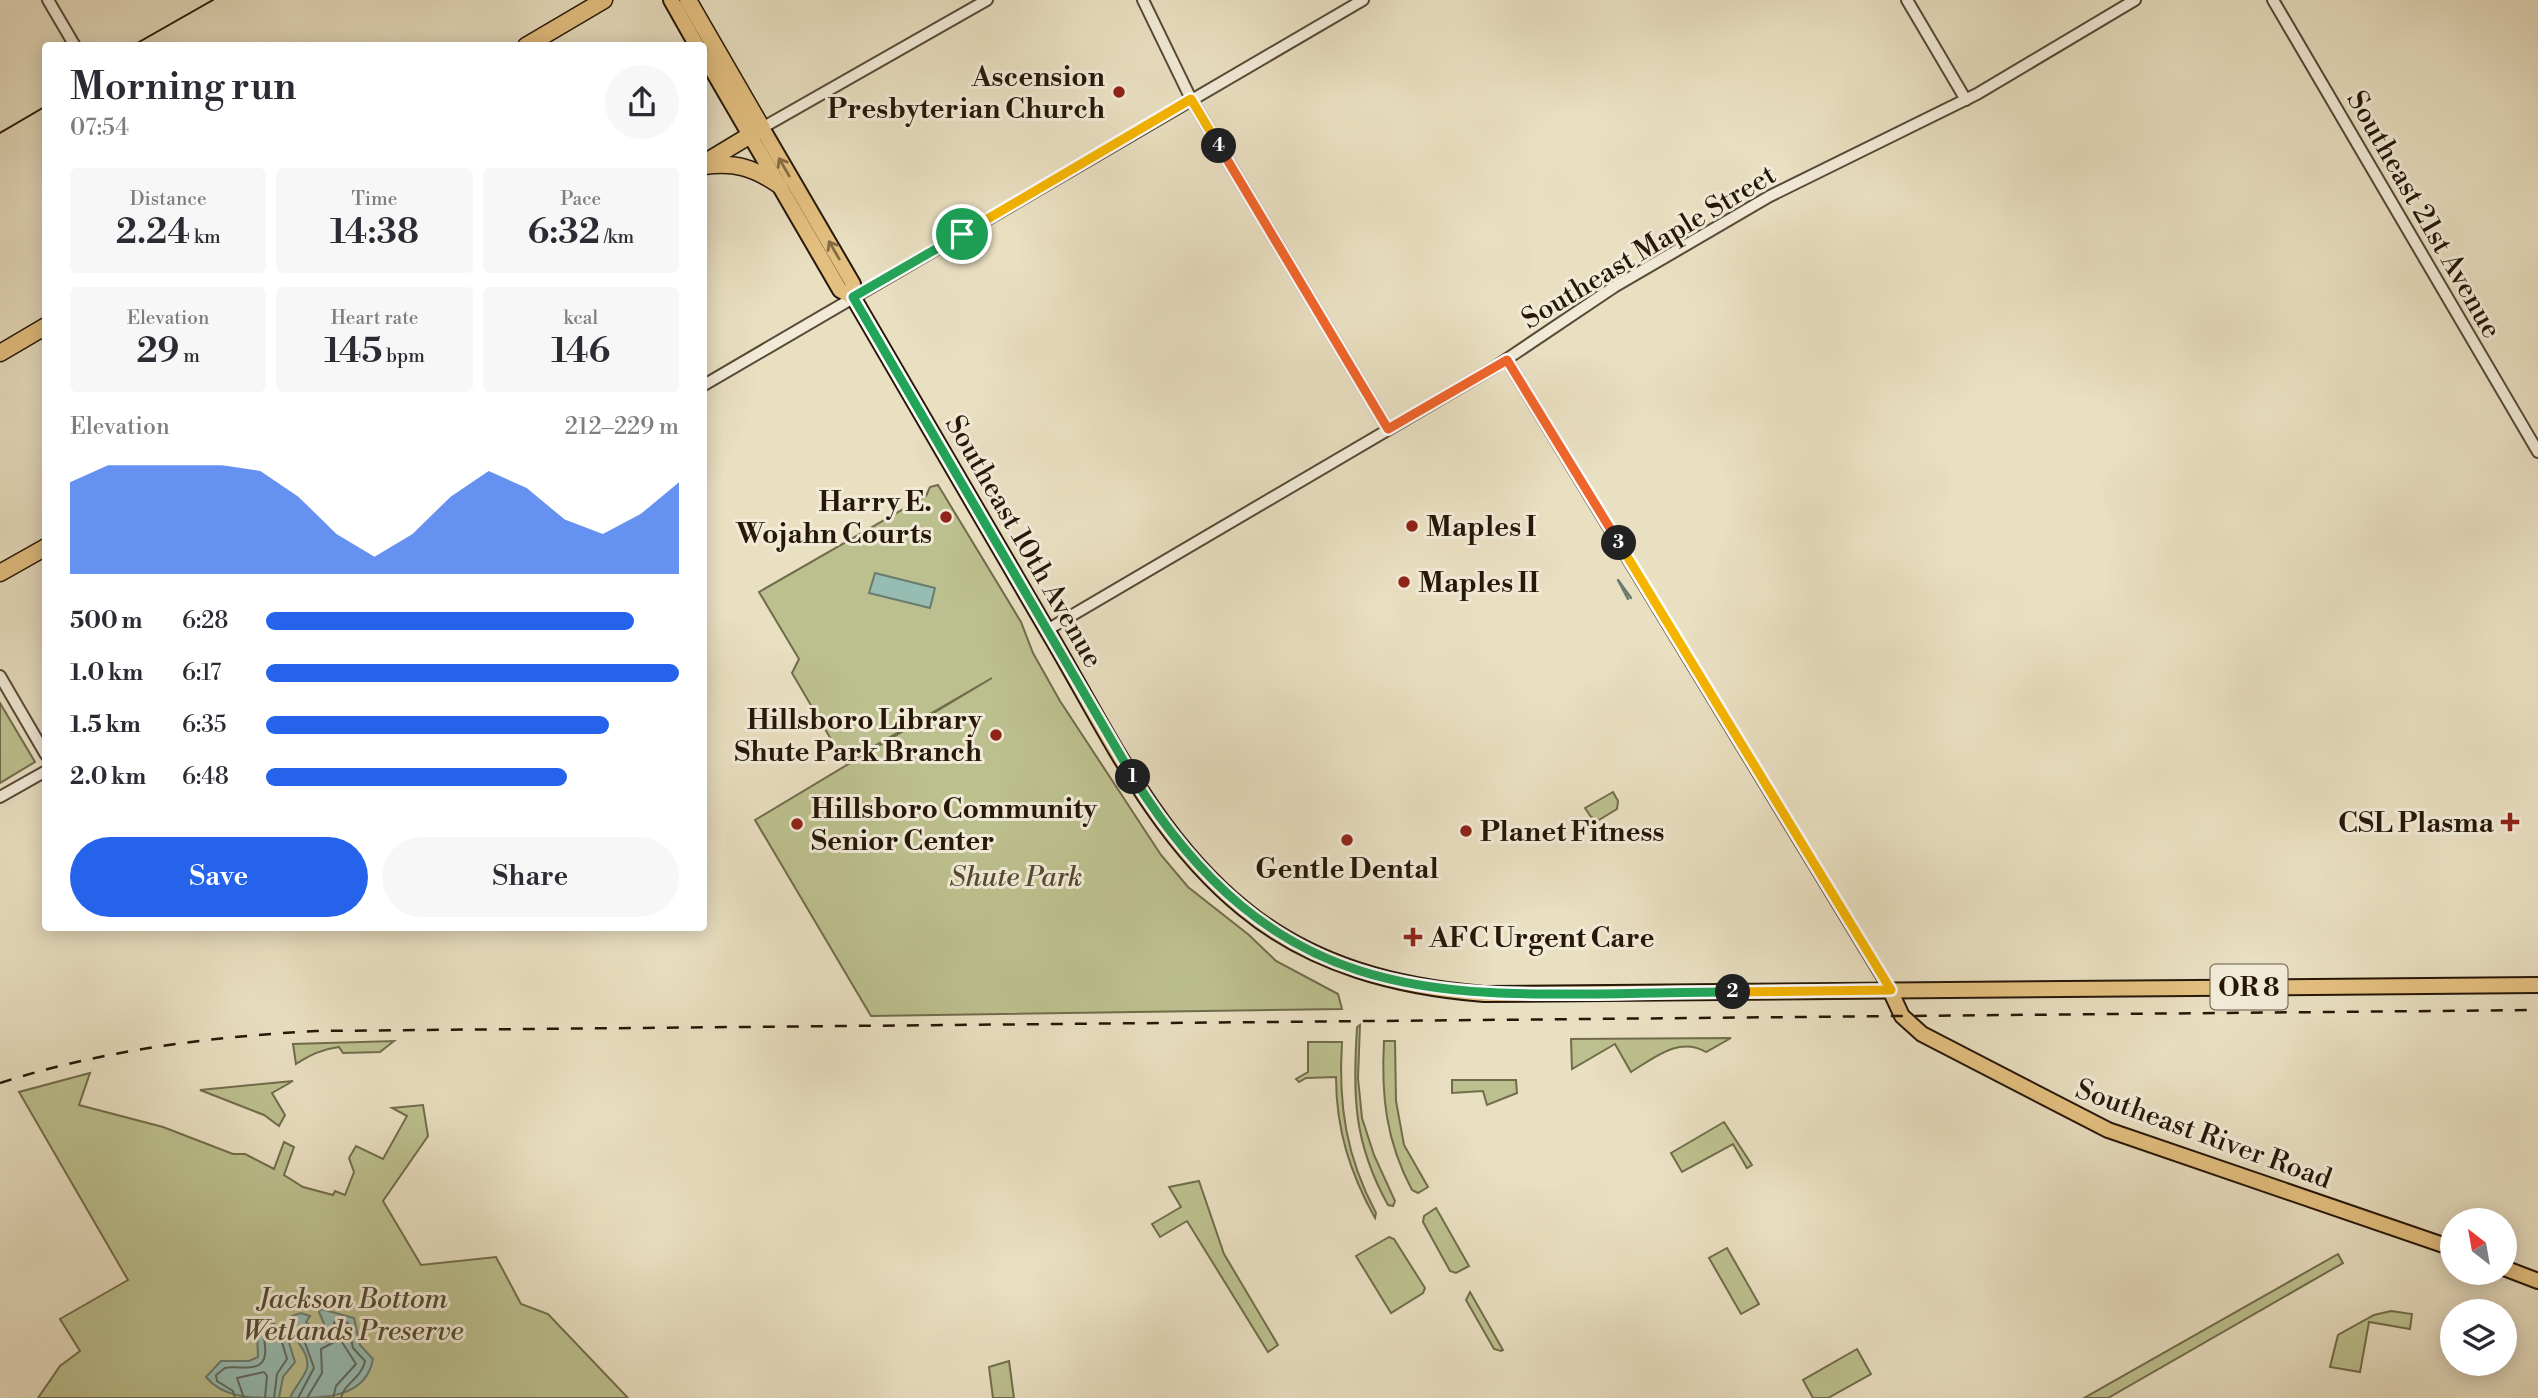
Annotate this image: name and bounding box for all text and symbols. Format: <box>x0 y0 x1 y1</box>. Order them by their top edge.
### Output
place label: Ascension Presbyterian Church <box>827 60 1105 127</box>
text: Morning run <box>70 64 296 111</box>
button: share <box>605 65 679 139</box>
marker: Ascension Presbyterian Church <box>1111 84 1127 100</box>
street label: Southeast 21st Avenue <box>2339 85 2509 345</box>
text: 07:54 <box>70 114 129 142</box>
pin: 4 <box>1202 128 1236 164</box>
text: 4 <box>1212 133 1225 157</box>
one-way arrow <box>777 157 791 177</box>
street label: Southeast Maple Street <box>1515 157 1782 337</box>
text: Distance <box>130 187 207 211</box>
text: Time <box>352 187 397 211</box>
text: Pace <box>560 187 601 211</box>
pin <box>932 204 992 264</box>
text: 2.24 <box>116 211 190 254</box>
text: 14:38 <box>330 211 419 254</box>
text: 6:32 <box>528 211 600 254</box>
icon: arrive <box>943 215 981 253</box>
text: km <box>190 225 221 249</box>
text: /km <box>600 225 634 249</box>
one-way arrow <box>827 241 841 261</box>
text: Elevation <box>127 306 209 330</box>
text: Heart rate <box>331 306 418 330</box>
text: kcal <box>564 306 598 330</box>
text: 29 <box>136 330 179 373</box>
text: 145 <box>324 330 382 373</box>
text: 146 <box>551 330 610 373</box>
text: m <box>179 344 200 368</box>
text: bpm <box>382 344 425 368</box>
street label: Southeast 10th Avenue <box>937 409 1110 674</box>
text: Elevation <box>70 413 170 441</box>
text: 212–229 m <box>565 413 679 441</box>
place label: Harry E. Wojahn Courts <box>735 485 932 552</box>
marker: Harry E. Wojahn Courts <box>938 509 954 525</box>
place label: Maples I <box>1426 510 1537 545</box>
marker: Maples I <box>1404 518 1420 534</box>
pin: 3 <box>1602 526 1636 560</box>
text: 3 <box>1613 530 1624 554</box>
place label: Maples II <box>1418 566 1539 601</box>
marker: Maples II <box>1396 574 1412 590</box>
text: 500 m <box>70 607 142 635</box>
text: 6:28 <box>182 607 228 635</box>
text: 1.0 km <box>70 659 143 687</box>
text: 6:17 <box>182 659 221 687</box>
place label: Hillsboro Library Shute Park Branch <box>734 703 983 770</box>
text: 1.5 km <box>70 711 141 739</box>
text: 6:35 <box>182 711 227 739</box>
marker: Hillsboro Library Shute Park Branch <box>988 727 1004 743</box>
pin: 1 <box>1116 760 1150 794</box>
text: 2.0 km <box>70 763 146 791</box>
text: 6:48 <box>182 763 229 791</box>
text: 1 <box>1128 764 1137 788</box>
place label: Hillsboro Community Senior Center <box>811 792 1098 859</box>
place label: CSL Plasma <box>2338 806 2495 841</box>
marker: CSL Plasma <box>2500 812 2520 832</box>
place label: Planet Fitness <box>1480 815 1665 850</box>
marker: Hillsboro Community Senior Center <box>789 816 805 832</box>
marker: Planet Fitness <box>1458 823 1474 839</box>
marker: Gentle Dental <box>1339 832 1355 848</box>
button: Save <box>70 837 368 917</box>
button: Share <box>382 837 679 917</box>
place label: Gentle Dental <box>1255 852 1439 887</box>
park label: Shute Park <box>949 860 1083 895</box>
place label: AFC Urgent Care <box>1428 921 1655 956</box>
marker: AFC Urgent Care <box>1403 927 1423 947</box>
road number: OR 8 <box>2210 964 2288 1010</box>
pin: 2 <box>1716 974 1750 1010</box>
text: 2 <box>1727 979 1738 1003</box>
street label: Southeast River Road <box>2071 1072 2337 1197</box>
north arrow <box>2440 1208 2516 1284</box>
map controls <box>2440 1208 2517 1376</box>
park label: Jackson Bottom Wetlands Preserve <box>242 1282 464 1349</box>
button: layers <box>2440 1299 2517 1376</box>

